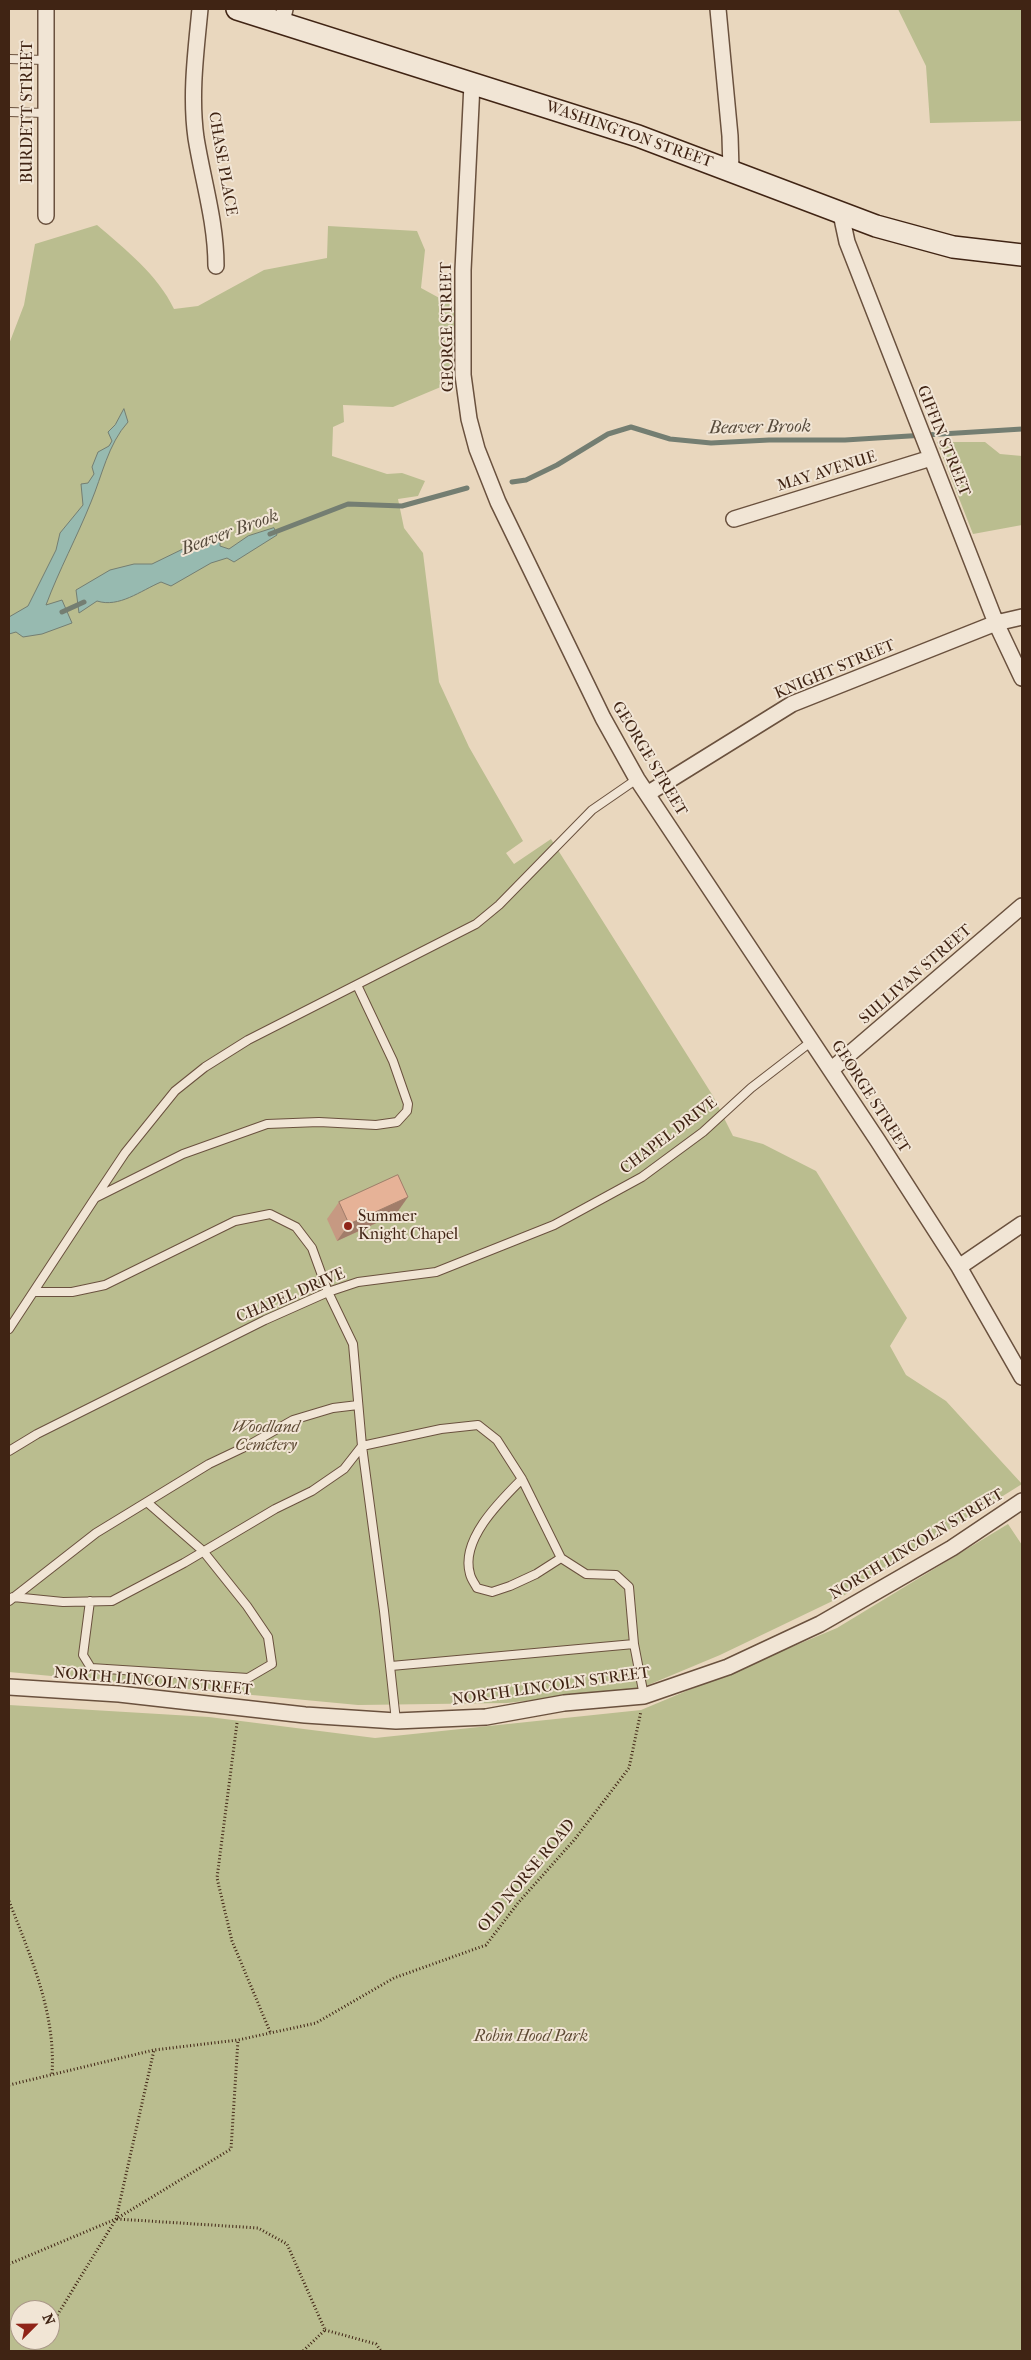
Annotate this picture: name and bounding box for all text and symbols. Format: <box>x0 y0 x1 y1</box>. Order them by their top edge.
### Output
street label: BURDETT STREET <box>18 41 38 183</box>
street label: WASHINGTON STREET <box>543 97 715 173</box>
street label: CHASE PLACE <box>203 110 241 218</box>
street label: GEORGE STREET <box>437 262 459 392</box>
street label: GIFFIN STREET <box>912 383 974 499</box>
water label: Beaver Brook <box>709 416 811 440</box>
street label: MAY AVENUE <box>775 448 879 496</box>
water label: Beaver Brook <box>178 505 282 561</box>
street label: KNIGHT STREET <box>772 636 898 704</box>
street label: GEORGE STREET <box>607 698 691 820</box>
street label: SULLIVAN STREET <box>856 921 976 1029</box>
street label: GEORGE STREET <box>826 1037 914 1157</box>
street label: CHAPEL DRIVE <box>617 1093 721 1179</box>
place label: Summer Knight Chapel <box>358 1207 458 1245</box>
marker: Summer Knight Chapel <box>342 1220 354 1232</box>
street label: CHAPEL DRIVE <box>234 1264 348 1328</box>
park label: Woodland Cemetery <box>232 1418 300 1456</box>
street label: NORTH LINCOLN STREET <box>826 1485 1008 1605</box>
street label: NORTH LINCOLN STREET <box>53 1664 253 1700</box>
street label: NORTH LINCOLN STREET <box>451 1664 651 1710</box>
street label: OLD NORSE ROAD <box>474 1816 580 1936</box>
park label: Robin Hood Park <box>474 2027 588 2047</box>
north arrow <box>10 2300 60 2350</box>
text: N <box>38 2311 58 2328</box>

